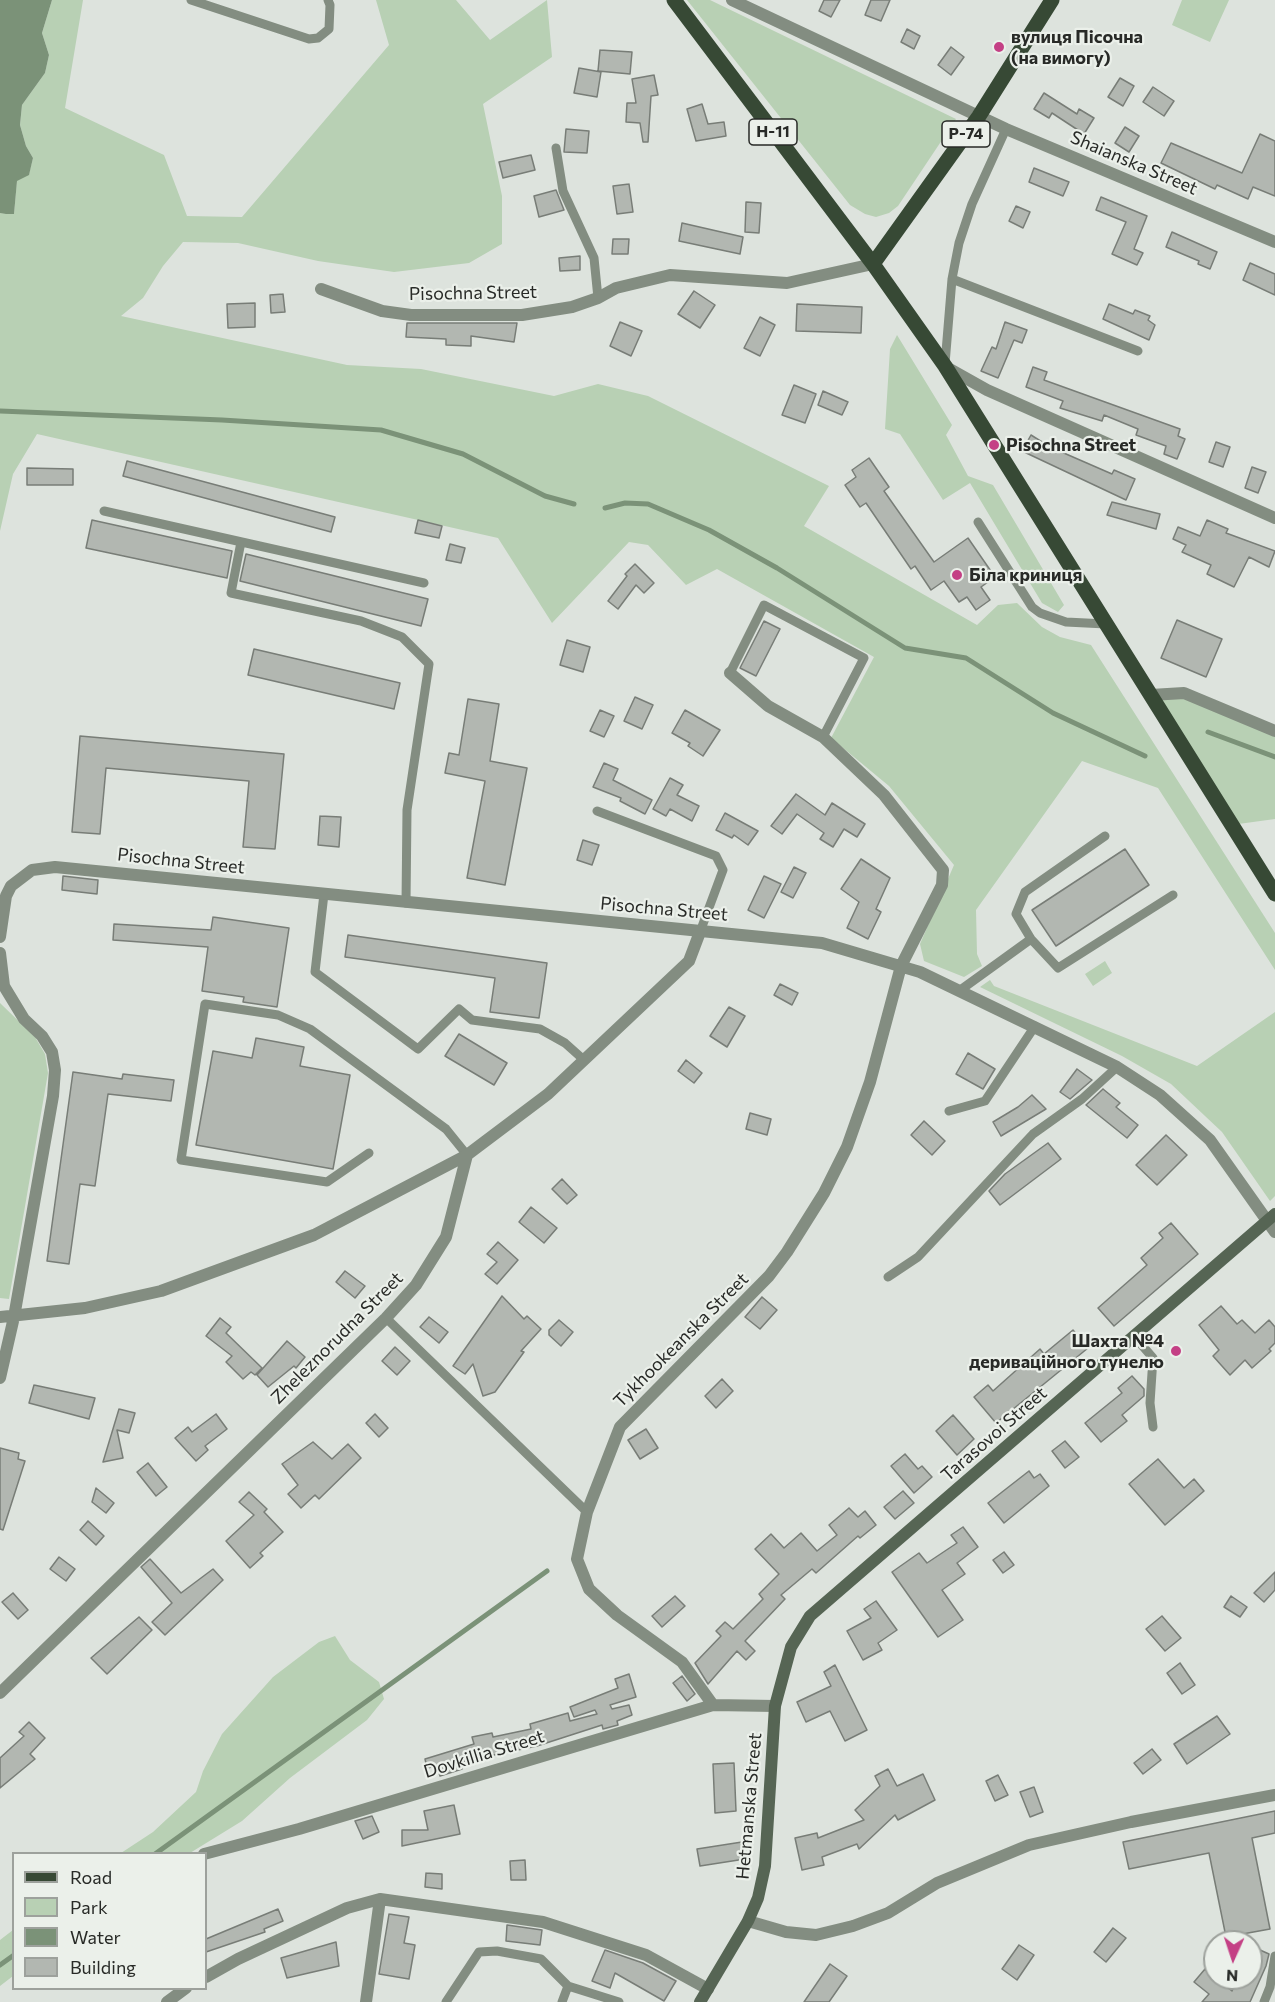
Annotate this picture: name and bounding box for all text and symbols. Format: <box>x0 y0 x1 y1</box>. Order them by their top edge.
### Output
place label: вулиця Пісочна (на вимогу) <box>1011 26 1143 68</box>
marker: вулиця Пісочна (на вимогу) <box>992 40 1006 54</box>
road number: Н-11 <box>749 119 797 145</box>
road number: Р-74 <box>942 121 990 147</box>
street label: Shaianska Street <box>1067 126 1201 200</box>
street label: Pisochna Street <box>409 281 537 305</box>
place label: Pisochna Street <box>1006 434 1136 456</box>
marker: Pisochna Street <box>987 438 1001 452</box>
place label: Біла криниця <box>969 564 1082 586</box>
marker: Біла криниця <box>950 568 964 582</box>
street label: Pisochna Street <box>116 844 246 878</box>
street label: Pisochna Street <box>599 893 729 925</box>
street label: Zheleznorudna Street <box>267 1268 407 1408</box>
street label: Tykhookeanska Street <box>609 1268 753 1412</box>
place label: Шахта №4 дериваційного тунелю <box>969 1330 1164 1372</box>
marker: Шахта №4 дериваційного тунелю <box>1169 1344 1183 1358</box>
street label: Tarasovoi Street <box>937 1382 1051 1486</box>
street label: Dovkillia Street <box>421 1725 547 1783</box>
street label: Hetmanska Street <box>732 1732 766 1880</box>
legend <box>12 1852 207 1990</box>
text: Road <box>70 1866 112 1888</box>
text: Park <box>70 1896 108 1918</box>
text: Water <box>70 1926 121 1948</box>
north arrow <box>1203 1930 1263 1990</box>
text: Building <box>70 1956 136 1978</box>
text: N <box>1226 1967 1239 1986</box>

